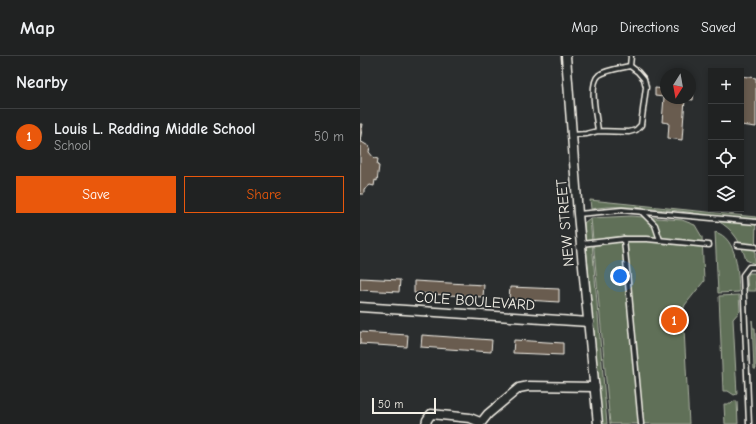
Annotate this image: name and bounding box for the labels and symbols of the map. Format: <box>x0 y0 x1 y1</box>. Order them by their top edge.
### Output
north arrow <box>660 68 696 104</box>
street label: NEW STREET <box>552 178 578 268</box>
your location <box>610 266 630 286</box>
street label: COLE BOULEVARD <box>414 288 536 314</box>
pin: 1 <box>661 305 687 335</box>
scale bar <box>372 396 436 415</box>

